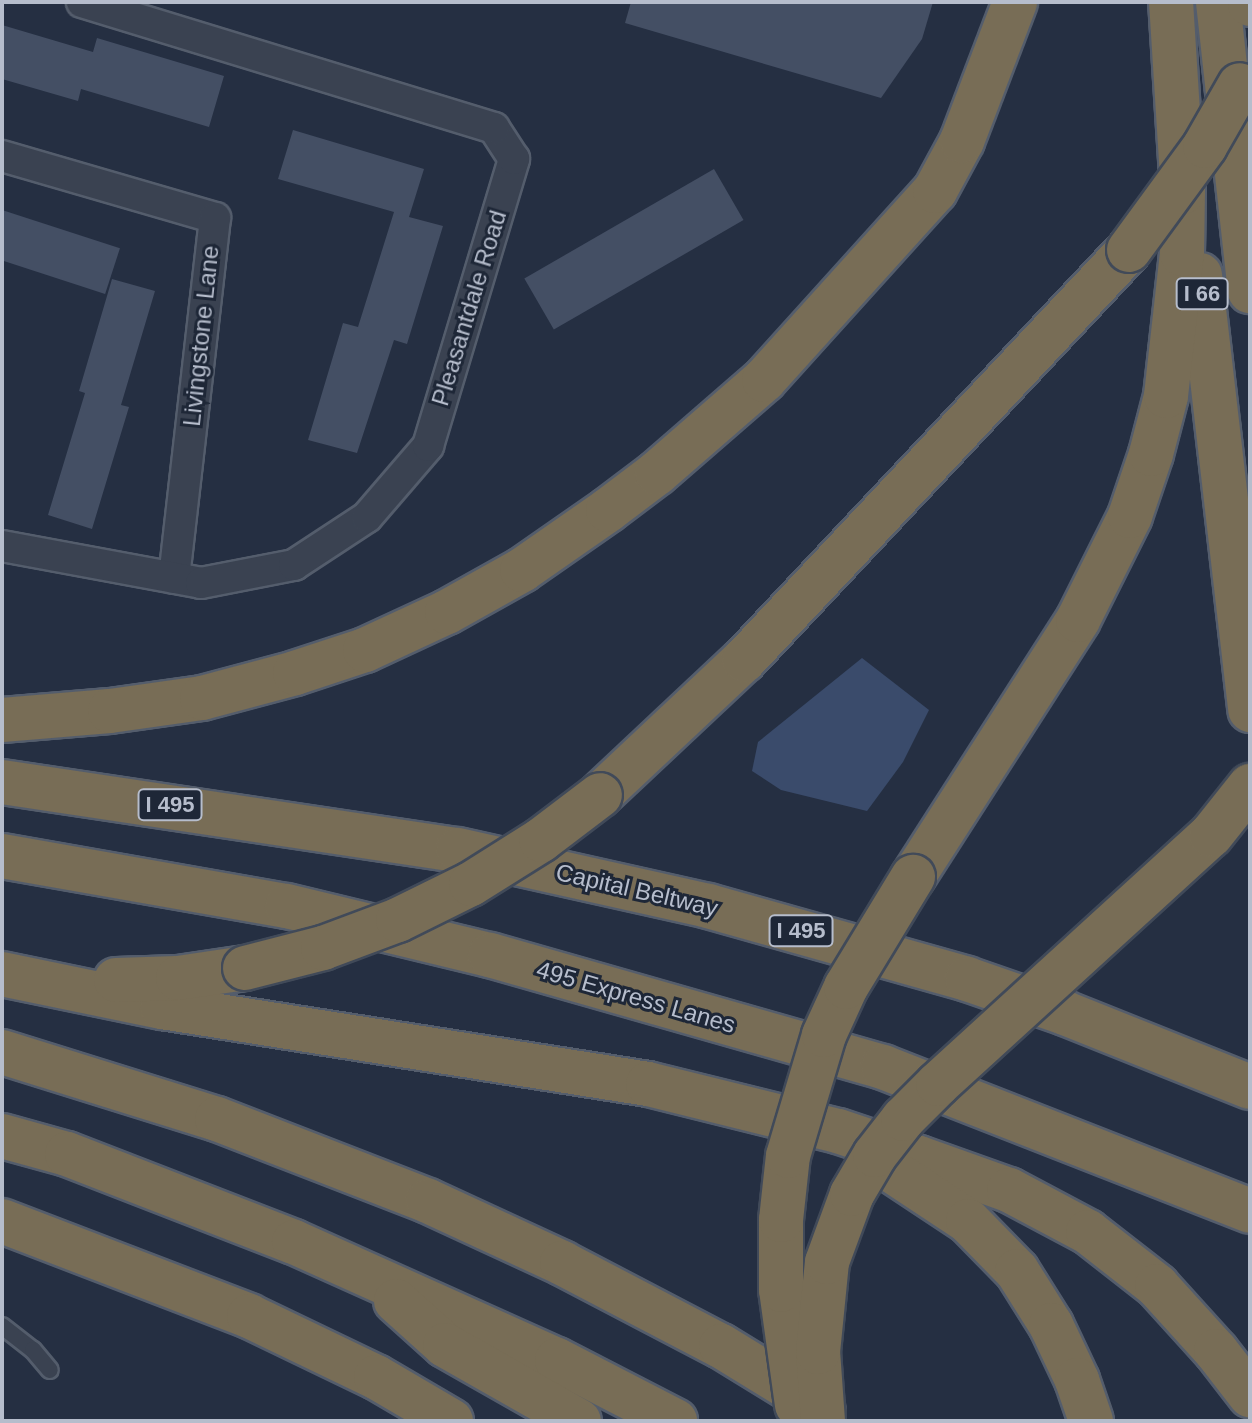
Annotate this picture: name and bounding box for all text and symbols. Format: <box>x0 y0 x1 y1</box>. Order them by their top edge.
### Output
street label: Pleasantdale Road <box>426 207 512 409</box>
street label: Livingstone Lane <box>177 244 225 428</box>
road number: I 66 <box>1174 276 1230 312</box>
road number: I 495 <box>136 787 204 823</box>
street label: Capital Beltway <box>553 857 721 923</box>
road number: I 495 <box>767 913 835 949</box>
street label: 495 Express Lanes <box>533 955 739 1039</box>

